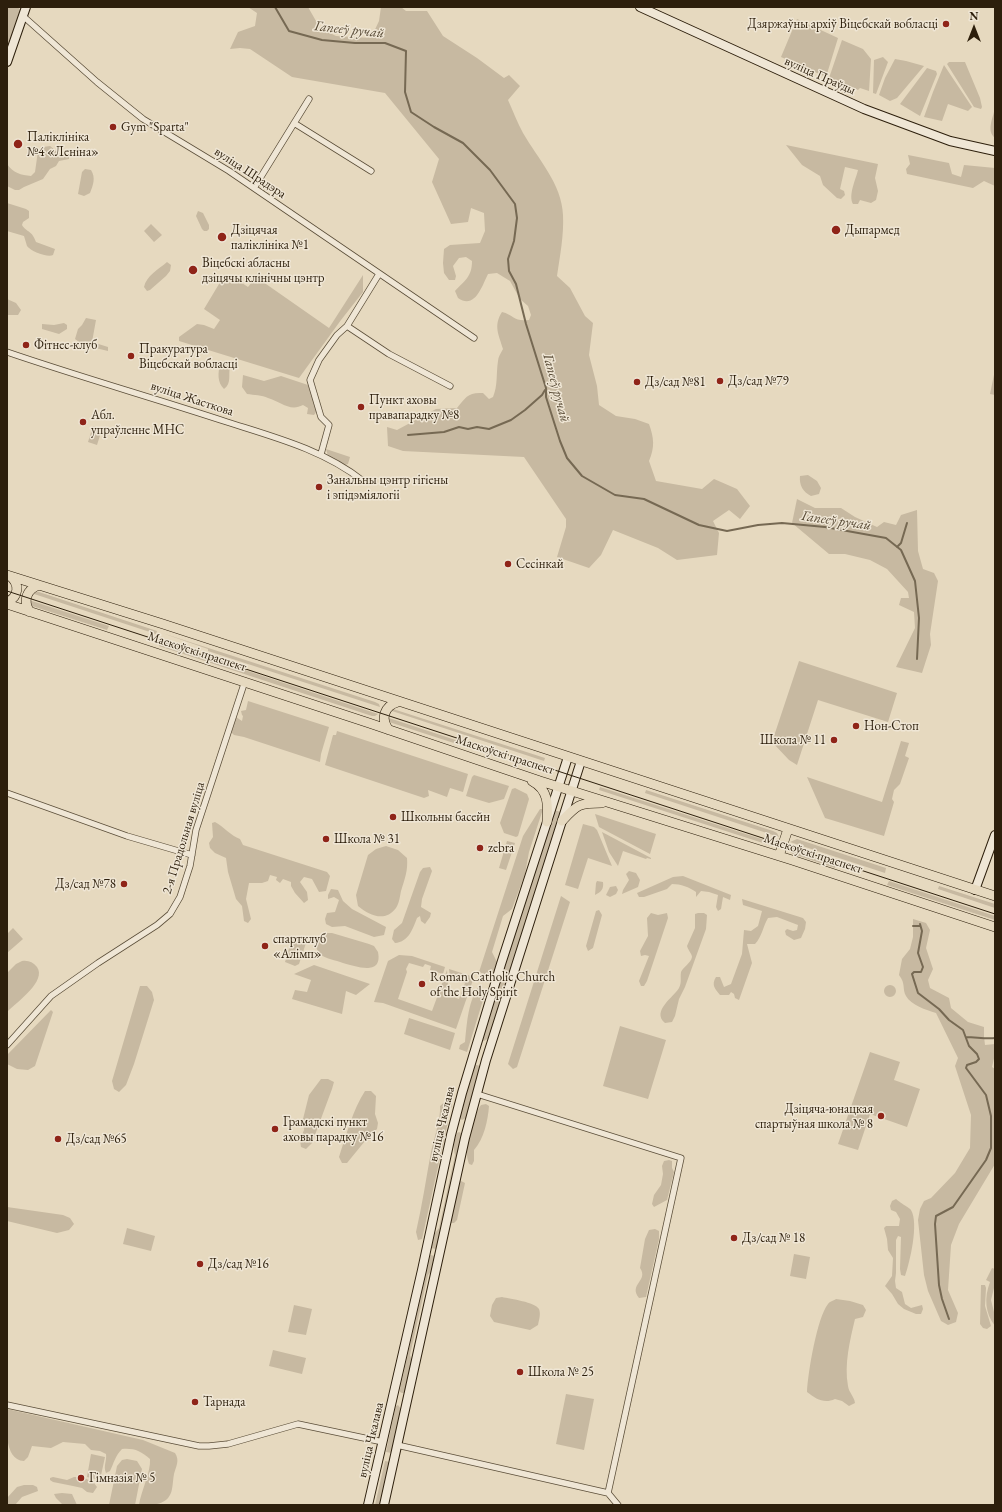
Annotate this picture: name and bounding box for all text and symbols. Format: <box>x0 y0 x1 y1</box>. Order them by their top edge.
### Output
north arrow <box>954 8 994 48</box>
text: N <box>970 9 978 23</box>
place label: Дзяржаўны архіў Віцебскай вобласці <box>748 16 938 32</box>
water label: Гапееў ручай <box>313 18 385 42</box>
marker: Дзяржаўны архіў Віцебскай вобласці <box>941 19 951 29</box>
street label: вуліца Праўды <box>782 53 858 99</box>
place label: Gym "Sparta" <box>121 119 189 135</box>
marker: Gym "Sparta" <box>108 122 118 132</box>
place label: Паліклініка №4 «Леніна» <box>27 129 99 160</box>
marker: Паліклініка №4 «Леніна» <box>12 138 24 150</box>
street label: вуліца Шрадэра <box>211 144 289 202</box>
place label: Дзіцячая паліклініка №1 <box>231 222 309 253</box>
place label: Дыпармед <box>845 222 900 238</box>
marker: Дыпармед <box>830 224 842 236</box>
marker: Дзіцячая паліклініка №1 <box>216 231 228 243</box>
place label: Віцебскі абласны дзіцячы клінічны цэнтр <box>202 255 325 286</box>
marker: Віцебскі абласны дзіцячы клінічны цэнтр <box>187 264 199 276</box>
place label: Фітнес-клуб <box>34 337 97 353</box>
marker: Фітнес-клуб <box>21 340 31 350</box>
place label: Пракуратура Віцебскай вобласці <box>139 341 238 372</box>
marker: Пракуратура Віцебскай вобласці <box>126 351 136 361</box>
water label: Гапееў ручай <box>539 352 573 424</box>
place label: Дз/сад №79 <box>728 373 789 389</box>
place label: Дз/сад №81 <box>645 374 706 390</box>
marker: Дз/сад №79 <box>715 376 725 386</box>
marker: Дз/сад №81 <box>632 377 642 387</box>
street label: вуліца Жасткова <box>149 378 235 420</box>
place label: Пункт аховы правапарадку №8 <box>369 392 459 423</box>
marker: Пункт аховы правапарадку №8 <box>356 402 366 412</box>
place label: Абл. упраўленне МНС <box>91 407 184 438</box>
marker: Абл. упраўленне МНС <box>78 417 88 427</box>
place label: Занальны цэнтр гігіены і эпідэміялогіі <box>327 472 448 503</box>
marker: Занальны цэнтр гігіены і эпідэміялогіі <box>314 482 324 492</box>
water label: Гапееў ручай <box>800 508 872 534</box>
place label: Сесінкай <box>516 556 563 572</box>
marker: Сесінкай <box>503 559 513 569</box>
street label: Маскоўскі праспект <box>146 629 248 675</box>
place label: Нон-Стоп <box>864 718 919 734</box>
marker: Нон-Стоп <box>851 721 861 731</box>
street label: Маскоўскі праспект <box>454 732 556 778</box>
place label: Школа № 11 <box>760 732 826 748</box>
marker: Школа № 11 <box>829 735 839 745</box>
street label: 2-я Прадольная вуліца <box>160 780 208 896</box>
place label: Школьны басейн <box>401 809 490 825</box>
marker: Школьны басейн <box>388 812 398 822</box>
place label: Школа № 31 <box>334 831 400 847</box>
street label: Маскоўскі праспект <box>762 831 864 877</box>
marker: Школа № 31 <box>321 834 331 844</box>
place label: zebra <box>488 840 514 856</box>
marker: zebra <box>475 843 485 853</box>
place label: Дз/сад №78 <box>55 876 116 892</box>
marker: Дз/сад №78 <box>119 879 129 889</box>
place label: спартклуб «Алімп» <box>273 931 326 962</box>
marker: спартклуб «Алімп» <box>260 941 270 951</box>
place label: Roman Catholic Church of the Holy Spirit <box>430 969 555 1000</box>
marker: Roman Catholic Church of the Holy Spirit <box>417 979 427 989</box>
street label: вуліца Чкалава <box>426 1085 458 1163</box>
place label: Дзіцяча-юнацкая спартыўная школа № 8 <box>755 1101 873 1132</box>
marker: Дзіцяча-юнацкая спартыўная школа № 8 <box>876 1111 886 1121</box>
place label: Грамадскі пункт аховы парадку №16 <box>283 1114 384 1145</box>
marker: Грамадскі пункт аховы парадку №16 <box>270 1124 280 1134</box>
place label: Дз/сад №65 <box>66 1131 127 1147</box>
marker: Дз/сад №65 <box>53 1134 63 1144</box>
place label: Дз/сад № 18 <box>742 1230 805 1246</box>
marker: Дз/сад № 18 <box>729 1233 739 1243</box>
place label: Дз/сад №16 <box>208 1256 269 1272</box>
marker: Дз/сад №16 <box>195 1259 205 1269</box>
place label: Школа № 25 <box>528 1364 594 1380</box>
marker: Школа № 25 <box>515 1367 525 1377</box>
place label: Тарнада <box>203 1394 245 1410</box>
marker: Тарнада <box>190 1397 200 1407</box>
street label: вуліца Чкалава <box>355 1401 387 1479</box>
place label: Гімназія № 5 <box>89 1470 156 1486</box>
marker: Гімназія № 5 <box>76 1473 86 1483</box>

